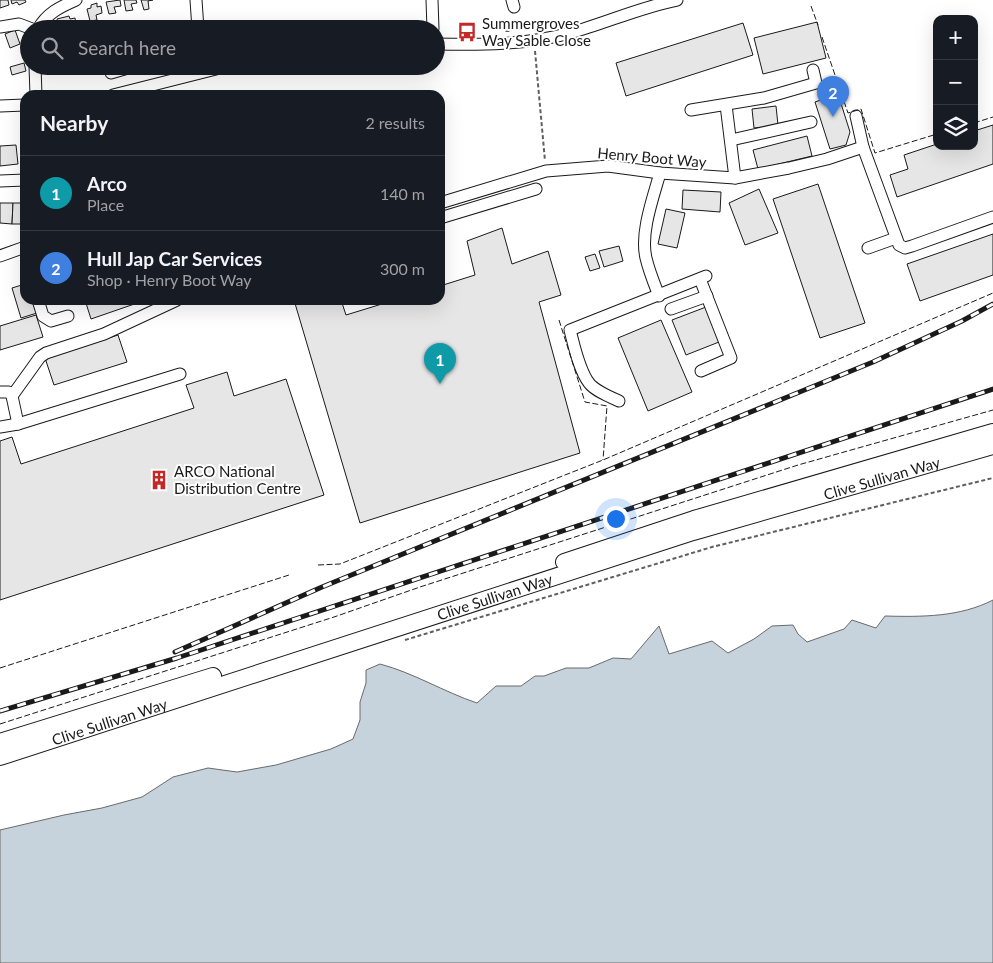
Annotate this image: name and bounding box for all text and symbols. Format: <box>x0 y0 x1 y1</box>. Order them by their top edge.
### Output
place label: Summergroves Way Sable Close <box>482 14 591 49</box>
map controls <box>933 15 978 150</box>
button: + <box>933 15 978 60</box>
search box <box>20 20 445 75</box>
bus stop icon: Summergroves Way Sable Close <box>456 21 478 43</box>
icon: search <box>38 34 66 62</box>
text: Search here <box>78 36 176 59</box>
button: − <box>933 60 978 105</box>
pin: 2 <box>817 76 849 117</box>
button: layers <box>933 105 978 150</box>
text: Nearby <box>40 110 108 135</box>
text: 2 results <box>365 113 425 132</box>
street label: Henry Boot Way <box>597 143 708 171</box>
text: Arco <box>87 172 127 195</box>
text: 1 <box>51 184 61 203</box>
text: 140 m <box>380 184 425 203</box>
text: Place <box>87 195 124 214</box>
text: Hull Jap Car Services <box>87 247 262 270</box>
text: 2 <box>51 259 61 278</box>
text: 300 m <box>380 259 425 278</box>
text: Shop · Henry Boot Way <box>87 270 252 289</box>
pin: 1 <box>424 343 456 384</box>
street label: Clive Sullivan Way <box>821 453 942 503</box>
place label: ARCO National Distribution Centre <box>174 462 301 497</box>
building icon: ARCO National Distribution Centre <box>148 469 170 491</box>
your location <box>603 506 629 532</box>
street label: Clive Sullivan Way <box>435 569 555 624</box>
street label: Clive Sullivan Way <box>49 694 170 749</box>

